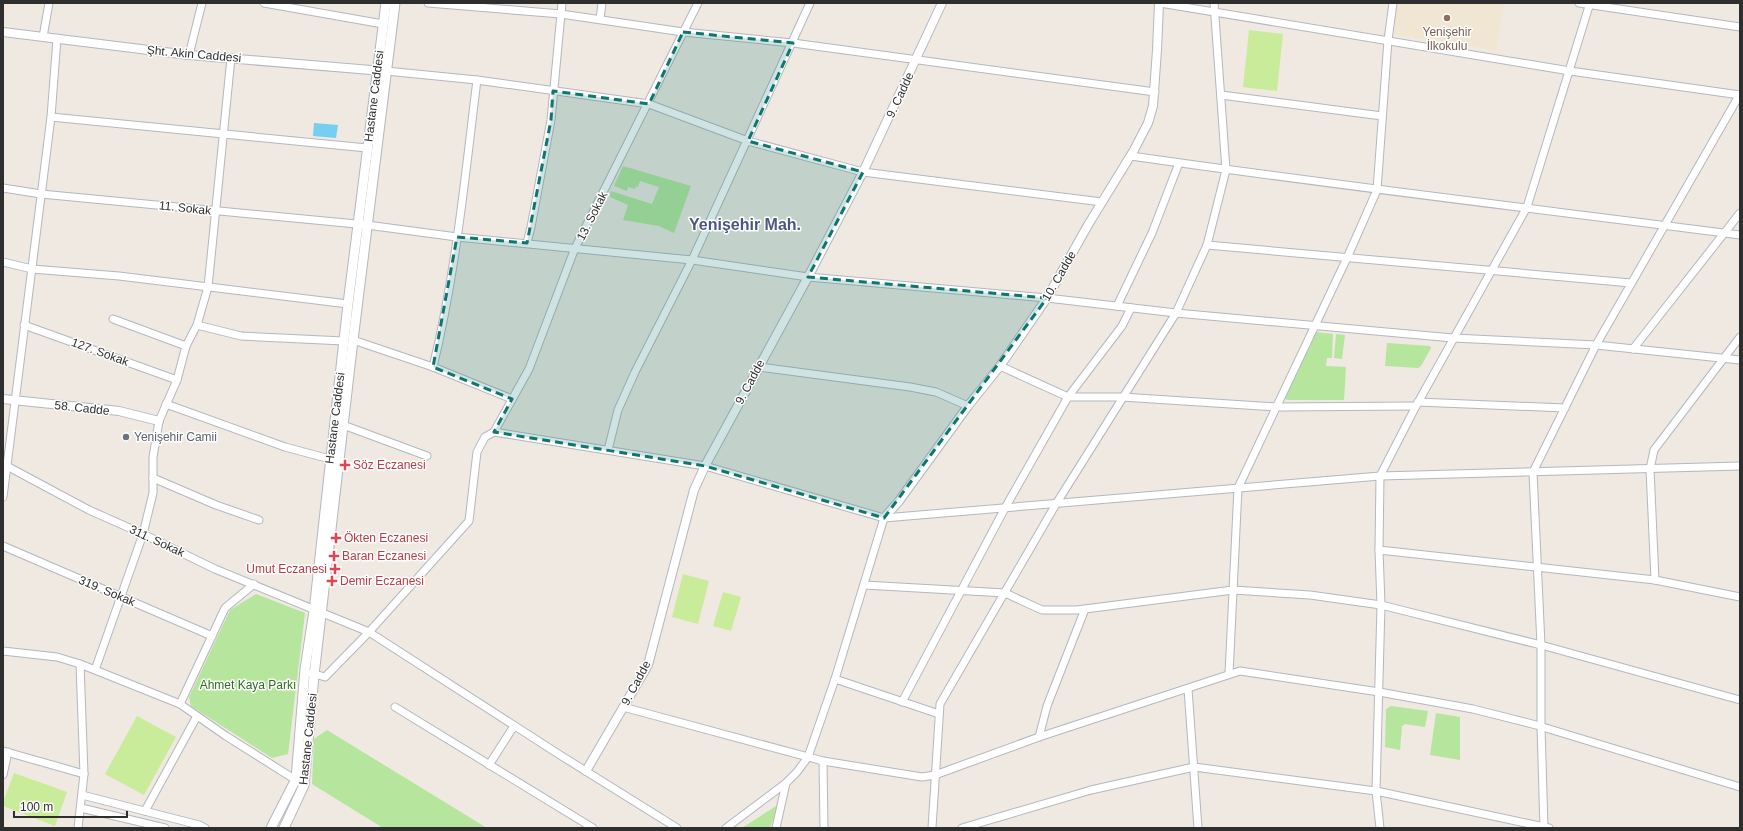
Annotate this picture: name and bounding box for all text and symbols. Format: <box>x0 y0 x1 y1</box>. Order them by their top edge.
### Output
marker: Yenişehir İlkokulu <box>1442 13 1452 23</box>
place label: Yenişehir İlkokulu <box>1423 25 1471 53</box>
street label: Şht. Akin Caddesi <box>146 43 242 65</box>
street label: Hastane Caddesi <box>361 49 387 143</box>
street label: 9. Cadde <box>883 70 917 120</box>
street label: 13. Sokak <box>574 188 611 243</box>
street label: 11. Sokak <box>158 198 213 218</box>
district label: Yenişehir Mah. <box>689 216 801 233</box>
street label: 10. Cadde <box>1039 248 1079 303</box>
street label: 127. Sokak <box>69 335 132 369</box>
street label: 9. Cadde <box>732 357 768 407</box>
street label: Hastane Caddesi <box>322 371 348 465</box>
street label: 58. Cadde <box>54 398 111 418</box>
place label: Yenişehir Camii <box>134 430 217 444</box>
marker: Yenişehir Camii <box>121 432 131 442</box>
place label: Söz Eczanesi <box>353 458 426 472</box>
marker: Söz Eczanesi <box>340 460 350 470</box>
street label: 311. Sokak <box>127 522 188 560</box>
place label: Ökten Eczanesi <box>344 531 428 545</box>
marker: Ökten Eczanesi <box>331 533 341 543</box>
place label: Baran Eczanesi <box>342 549 426 563</box>
marker: Baran Eczanesi <box>329 551 339 561</box>
place label: Umut Eczanesi <box>246 562 327 576</box>
marker: Umut Eczanesi <box>330 564 340 574</box>
street label: 319. Sokak <box>77 573 138 610</box>
place label: Demir Eczanesi <box>340 574 424 588</box>
marker: Demir Eczanesi <box>327 576 337 586</box>
street label: 9. Cadde <box>618 658 654 708</box>
park label: Ahmet Kaya Parkı <box>200 678 296 692</box>
street label: Hastane Caddesi <box>296 692 320 786</box>
scale bar <box>14 793 127 819</box>
text: 100 m <box>20 800 53 814</box>

